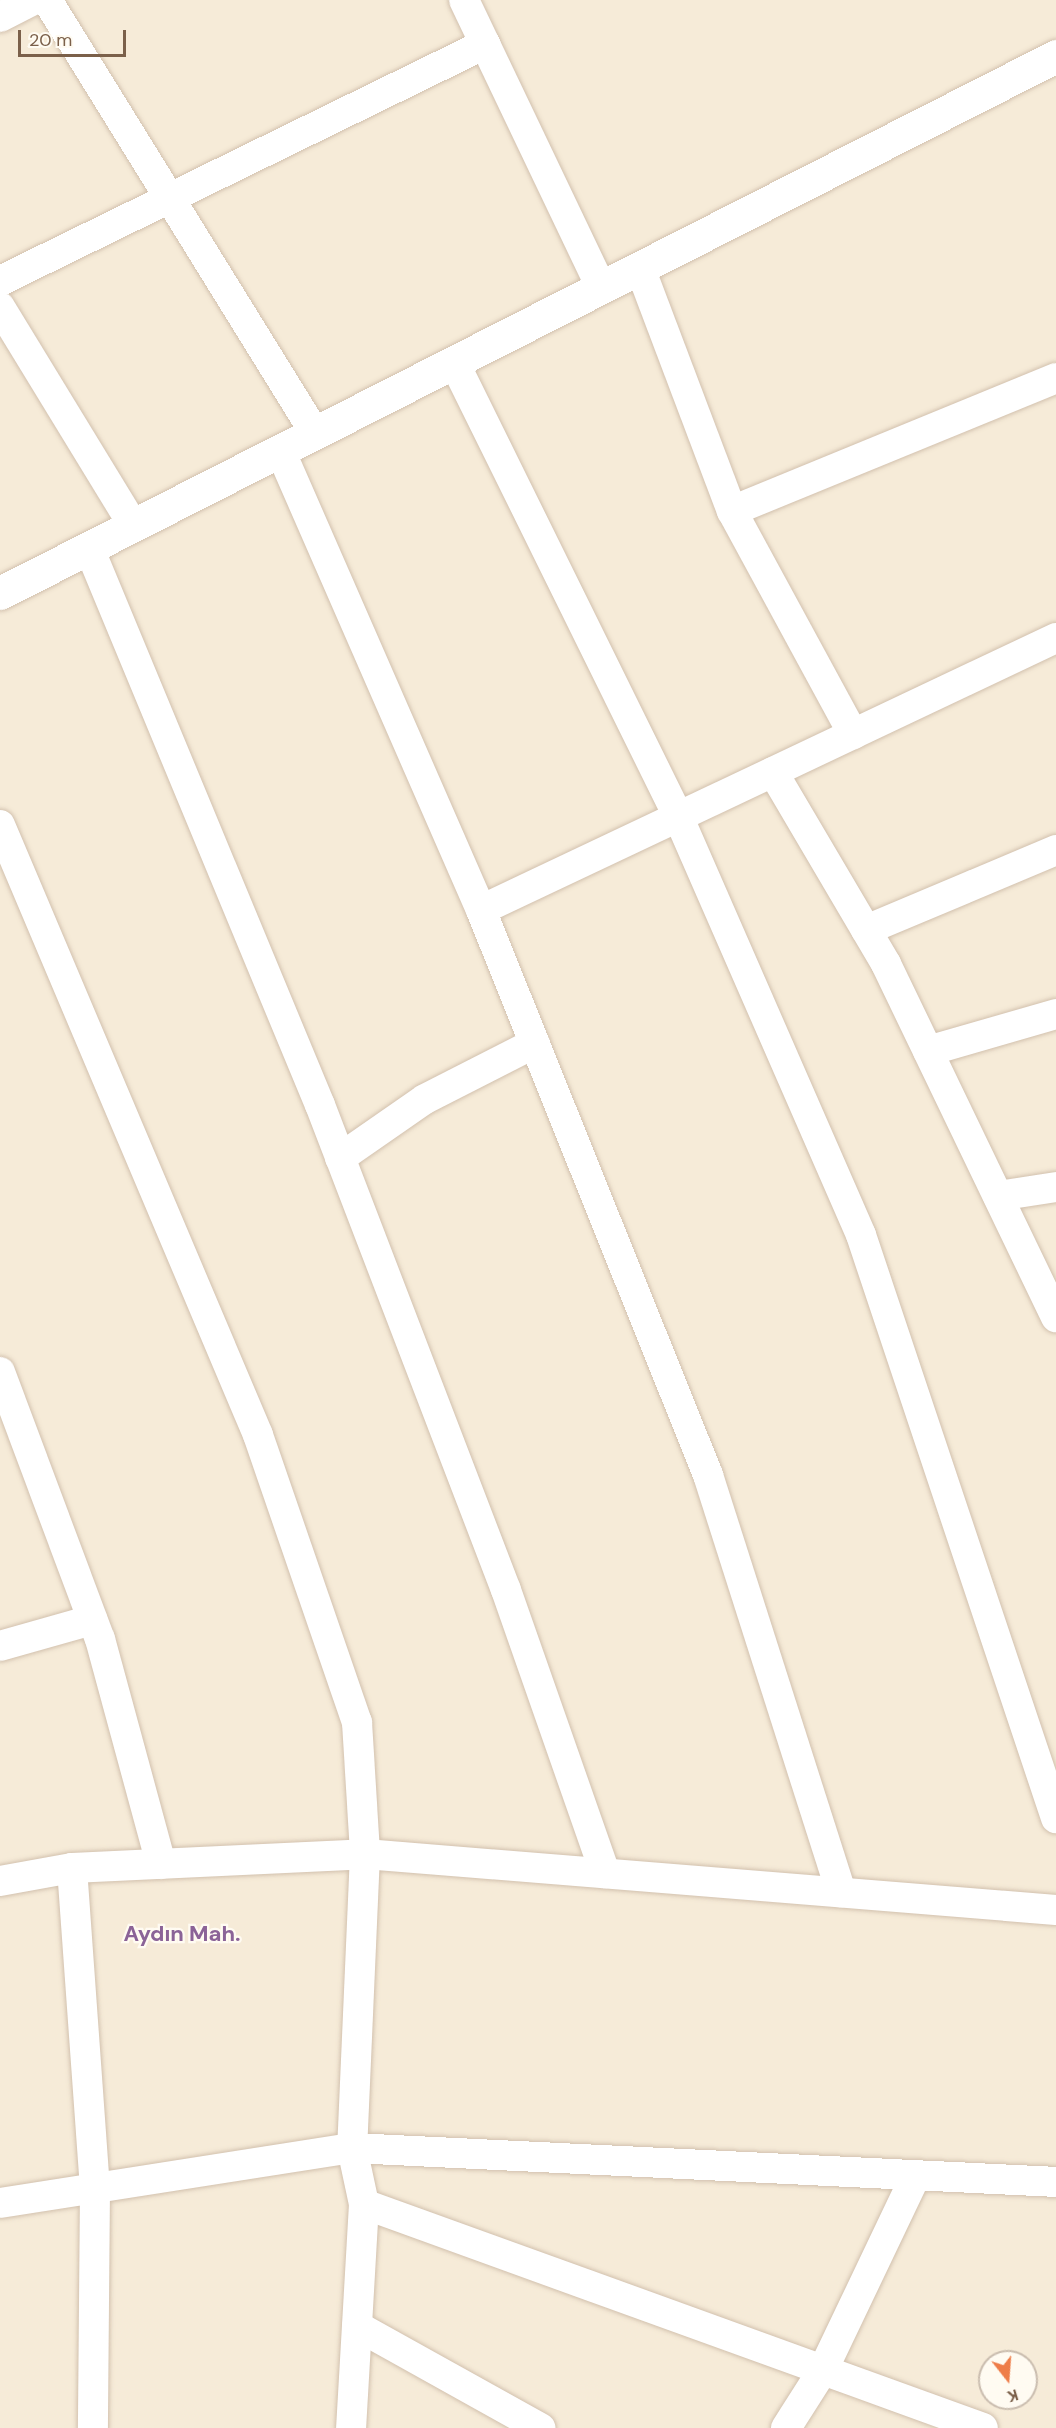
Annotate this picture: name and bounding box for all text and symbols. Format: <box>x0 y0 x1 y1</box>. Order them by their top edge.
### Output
scale bar <box>21 18 129 56</box>
text: 20 m <box>29 28 72 52</box>
district label: Aydın Mah. <box>123 1921 241 1947</box>
north arrow <box>978 2350 1038 2410</box>
text: K <box>1005 2384 1021 2407</box>

